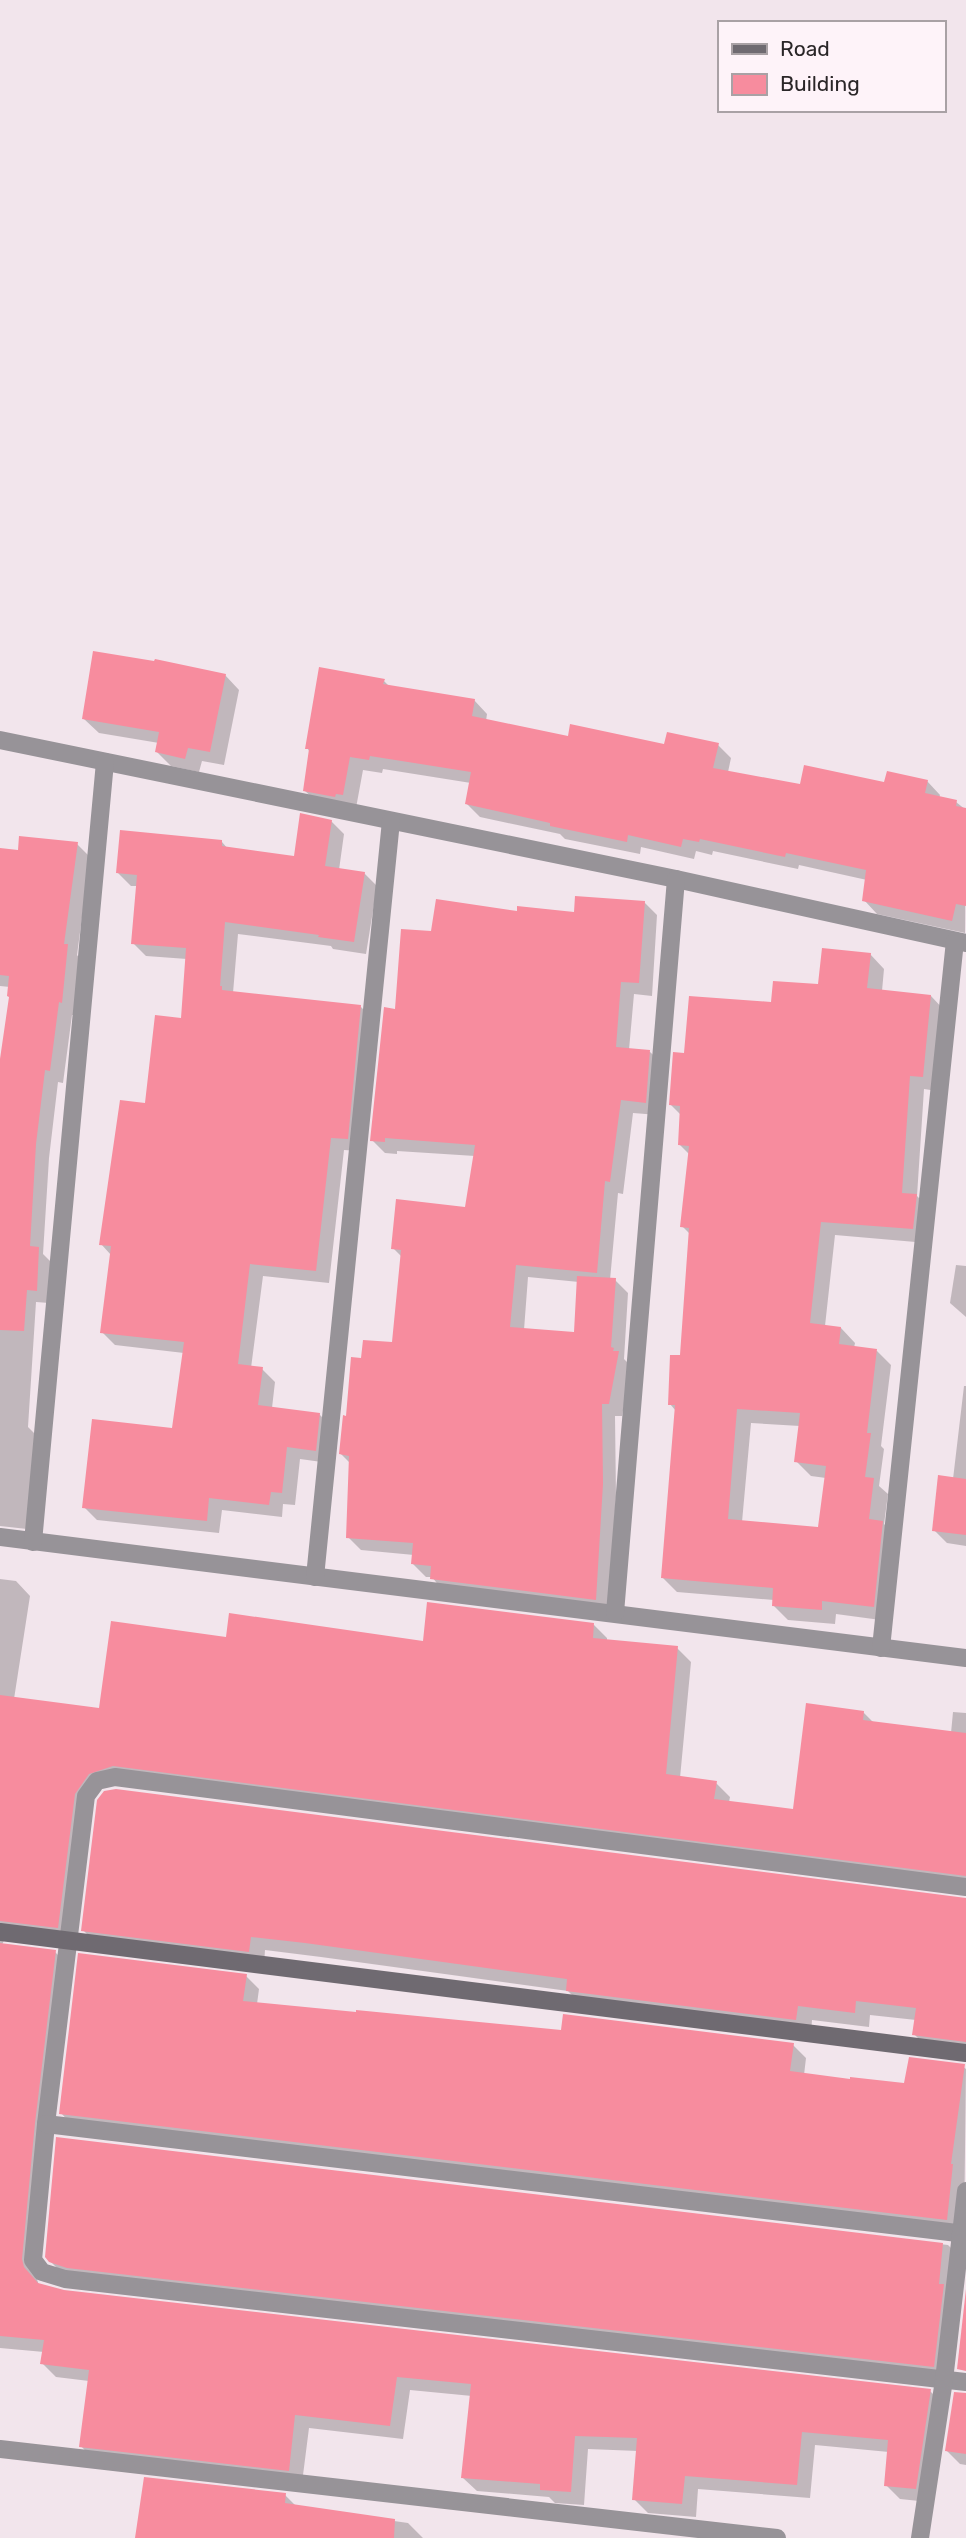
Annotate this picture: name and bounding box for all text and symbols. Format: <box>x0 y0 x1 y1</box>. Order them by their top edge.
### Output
legend <box>718 21 945 112</box>
text: Road <box>780 36 830 61</box>
text: Building <box>780 71 860 96</box>

